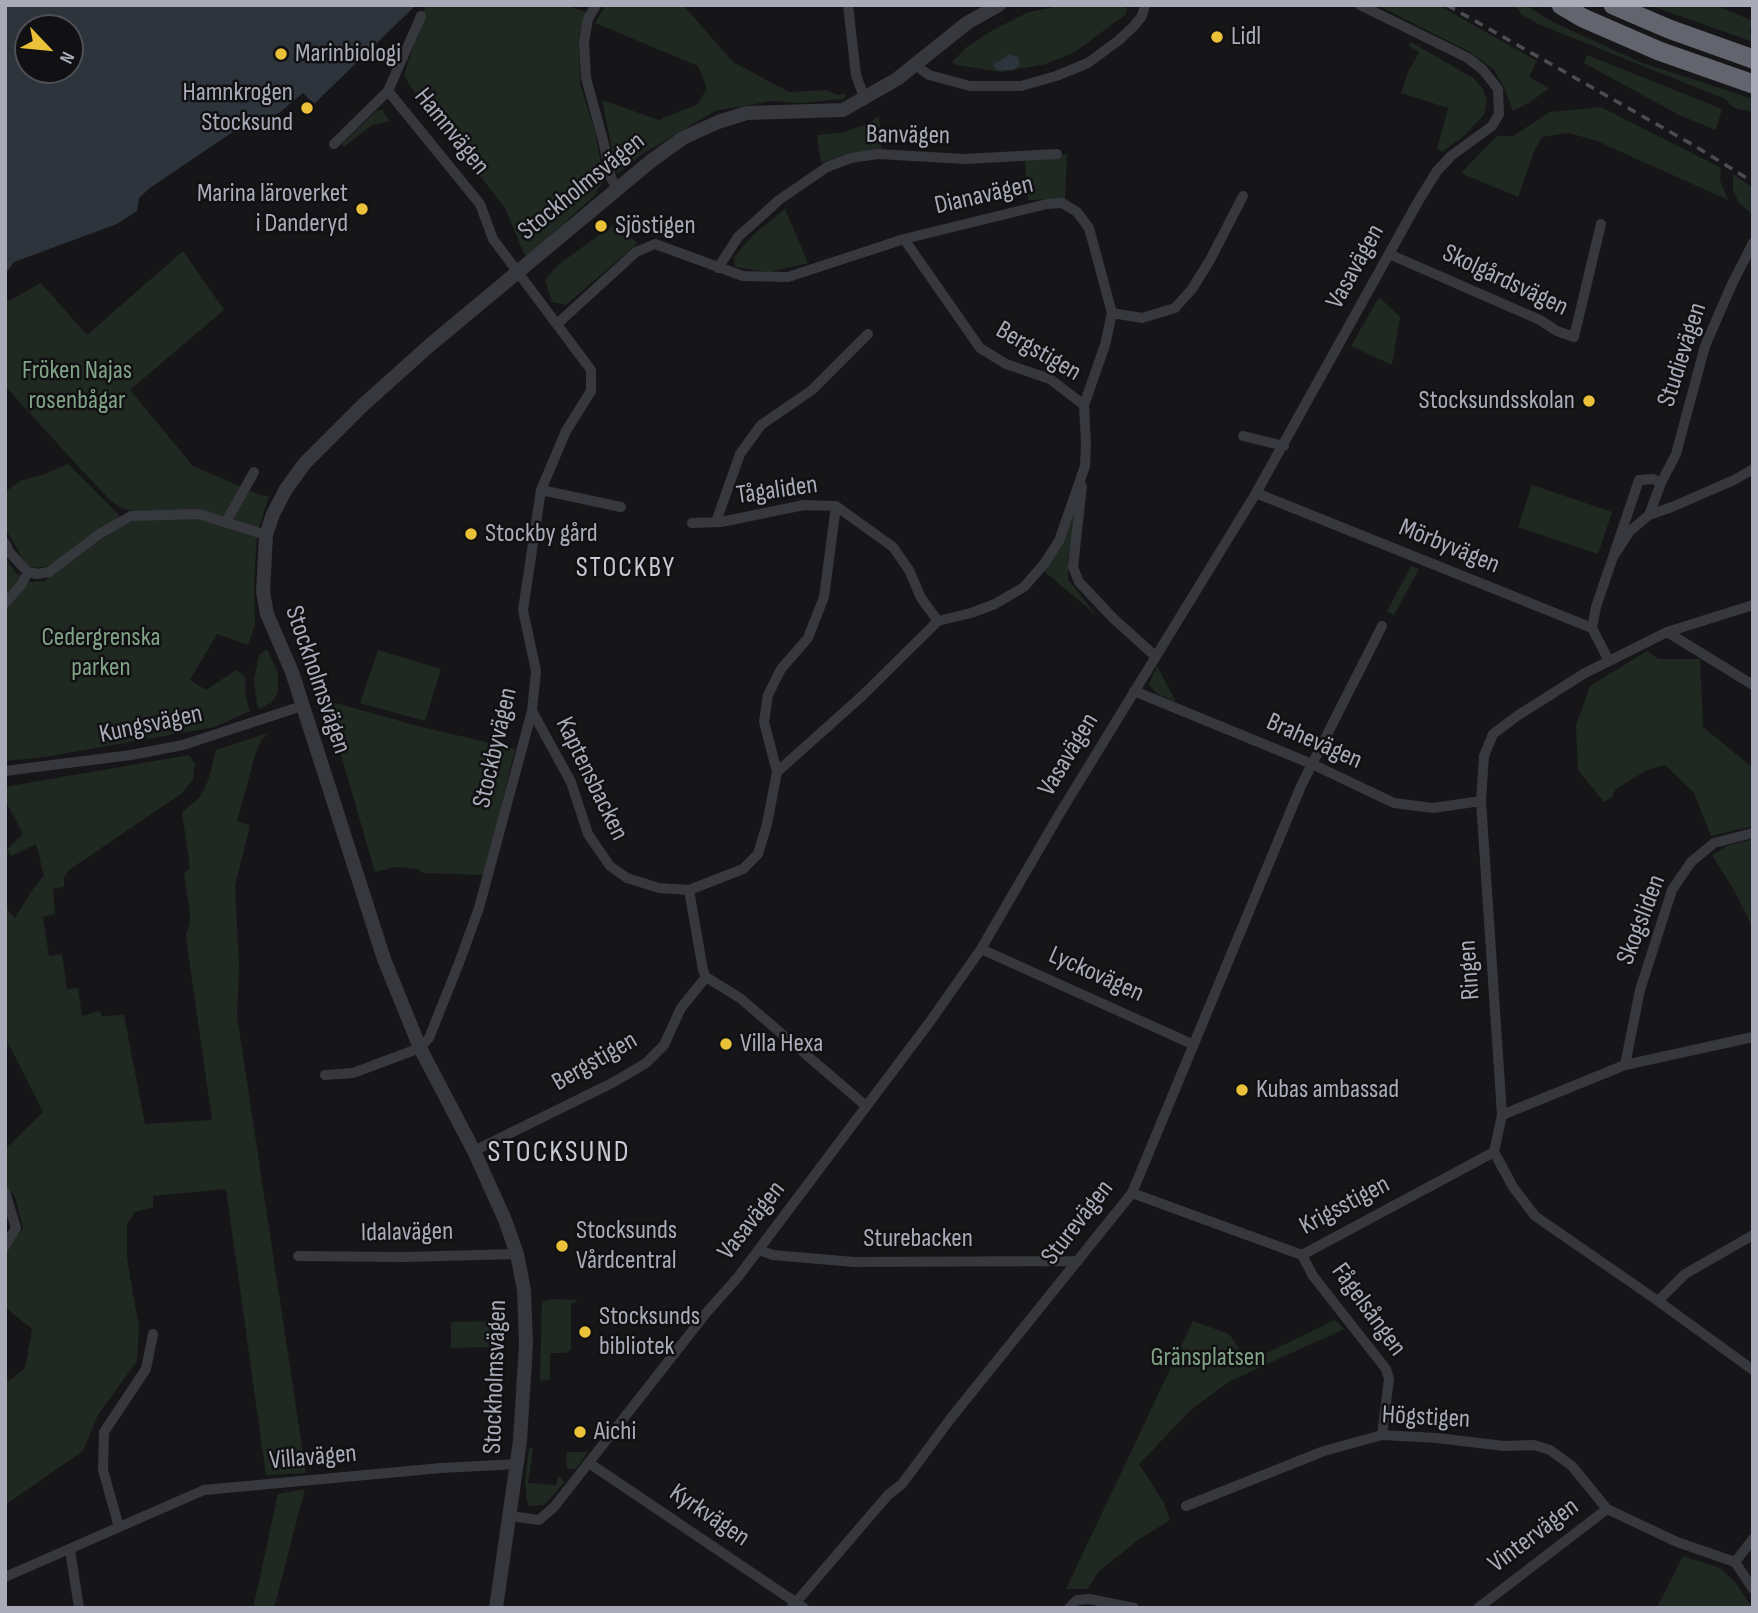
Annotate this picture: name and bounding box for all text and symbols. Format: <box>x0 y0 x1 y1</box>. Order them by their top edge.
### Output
north arrow <box>14 14 84 84</box>
place label: Lidl <box>1231 21 1261 53</box>
marker: Lidl <box>1209 29 1225 45</box>
place label: Marinbiologi <box>295 38 401 70</box>
marker: Marinbiologi <box>273 46 289 62</box>
text: N <box>54 48 79 67</box>
place label: Hamnkrogen Stocksund <box>182 77 293 138</box>
street label: Hamnvägen <box>407 82 495 182</box>
marker: Hamnkrogen Stocksund <box>299 100 315 116</box>
street label: Banvägen <box>866 120 950 152</box>
street label: Stockholmsvägen <box>512 126 652 248</box>
street label: Dianavägen <box>932 170 1036 222</box>
place label: Marina läroverket i Danderyd <box>197 178 348 240</box>
marker: Marina läroverket i Danderyd <box>354 201 370 217</box>
place label: Sjöstigen <box>615 210 696 242</box>
marker: Sjöstigen <box>593 218 609 234</box>
street label: Vasavägen <box>1320 219 1392 315</box>
street label: Skolgårdsvägen <box>1437 238 1573 324</box>
street label: Studievägen <box>1652 299 1714 411</box>
street label: Bergstigen <box>990 315 1086 389</box>
park label: Fröken Najas rosenbågar <box>22 355 132 416</box>
place label: Stocksundsskolan <box>1419 385 1575 417</box>
marker: Stocksundsskolan <box>1581 393 1597 409</box>
street label: Tågaliden <box>734 470 820 512</box>
street label: Mörbyvägen <box>1394 513 1504 581</box>
place label: Stockby gård <box>485 518 598 550</box>
marker: Stockby gård <box>463 526 479 542</box>
district label: STOCKBY <box>577 552 675 586</box>
street label: Stockholmsvägen <box>277 602 357 758</box>
park label: Cedergrenska parken <box>41 622 161 684</box>
street label: Stockbyvägen <box>467 685 525 811</box>
street label: Kungsvägen <box>97 699 205 751</box>
street label: Brahevägen <box>1261 707 1367 777</box>
street label: Vasavägen <box>1032 708 1106 802</box>
street label: Kaptensbacken <box>548 712 634 846</box>
street label: Skogsliden <box>1611 871 1673 969</box>
street label: Ringen <box>1452 939 1488 1001</box>
street label: Lyckovägen <box>1044 940 1148 1010</box>
street label: Bergstigen <box>547 1025 643 1099</box>
place label: Villa Hexa <box>740 1028 823 1060</box>
marker: Villa Hexa <box>718 1036 734 1052</box>
place label: Kubas ambassad <box>1256 1074 1399 1106</box>
marker: Kubas ambassad <box>1234 1082 1250 1098</box>
district label: STOCKSUND <box>489 1135 629 1171</box>
street label: Krigsstigen <box>1295 1169 1395 1243</box>
street label: Sturevägen <box>1035 1174 1121 1272</box>
street label: Vasavägen <box>712 1175 792 1267</box>
place label: Stocksunds Vårdcentral <box>576 1215 677 1276</box>
street label: Idalavägen <box>361 1217 453 1249</box>
street label: Sturebacken <box>863 1223 973 1255</box>
marker: Stocksunds Vårdcentral <box>554 1238 570 1254</box>
street label: Fågelsången <box>1324 1257 1412 1363</box>
street label: Stockholmsvägen <box>478 1299 514 1455</box>
place label: Stocksunds bibliotek <box>599 1301 700 1362</box>
marker: Stocksunds bibliotek <box>577 1324 593 1340</box>
park label: Gränsplatsen <box>1151 1342 1265 1374</box>
street label: Högstigen <box>1381 1400 1471 1436</box>
place label: Aichi <box>594 1416 636 1448</box>
marker: Aichi <box>572 1424 588 1440</box>
street label: Villavägen <box>268 1439 358 1477</box>
street label: Kyrkvägen <box>663 1478 755 1554</box>
street label: Vintervägen <box>1483 1492 1585 1580</box>

